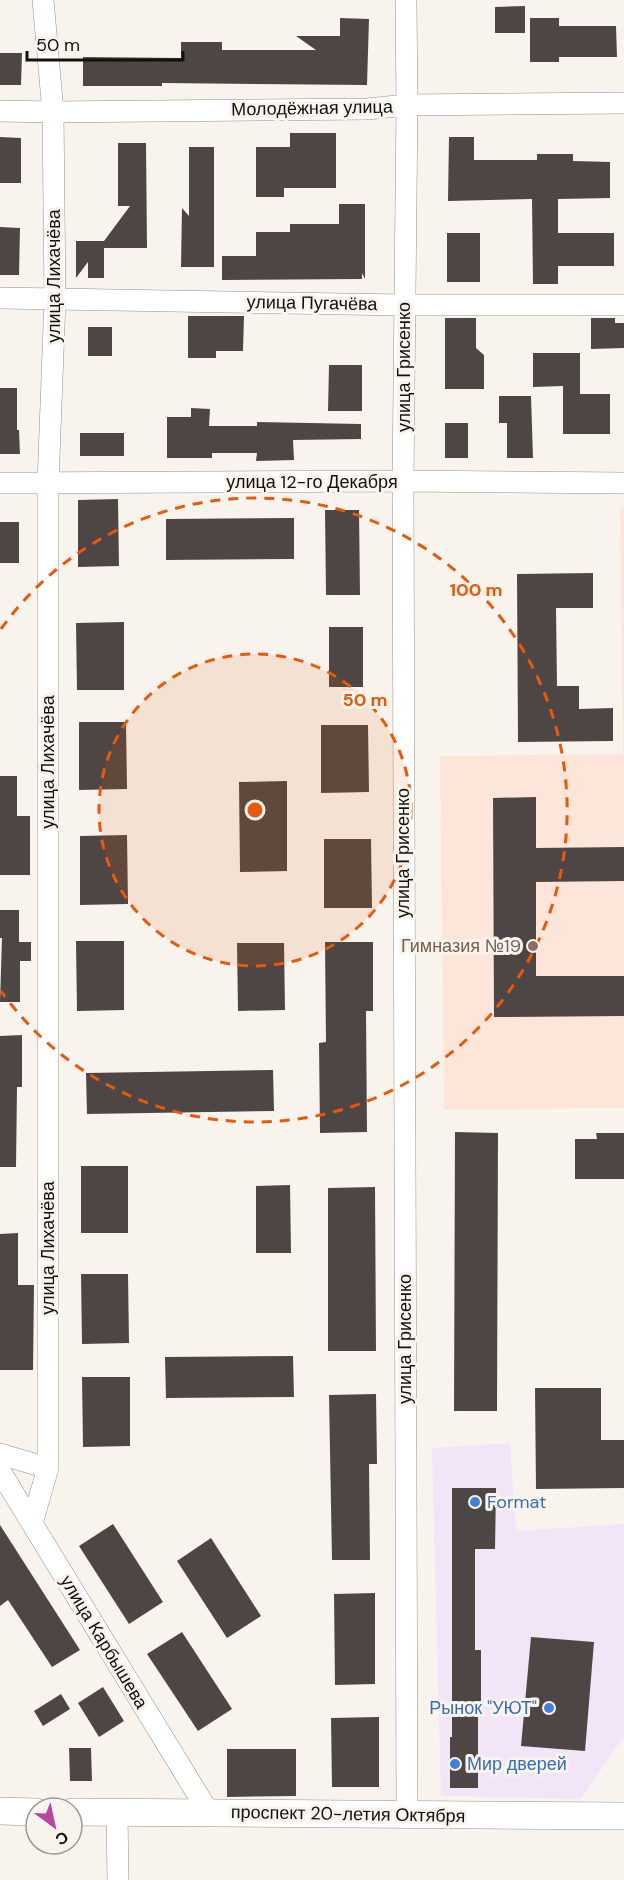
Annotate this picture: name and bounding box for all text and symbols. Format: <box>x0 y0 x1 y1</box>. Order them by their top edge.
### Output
scale bar <box>27 24 183 62</box>
text: 50 m <box>36 33 80 57</box>
street label: Молодёжная улица <box>231 95 394 121</box>
street label: улица Лихачёва <box>42 208 66 343</box>
street label: улица Пугачёва <box>246 290 379 316</box>
street label: улица Грисенко <box>392 302 416 432</box>
street label: улица 12-го Декабря <box>226 470 398 494</box>
text: 100 m <box>449 578 503 602</box>
text: 50 m <box>342 688 388 712</box>
street label: улица Лихачёва <box>36 694 60 829</box>
street label: улица Грисенко <box>391 788 415 918</box>
centre of rings <box>245 800 265 820</box>
place label: Гимназия №19 <box>401 934 521 958</box>
marker: Гимназия №19 <box>526 939 540 953</box>
street label: улица Лихачёва <box>36 1180 60 1315</box>
street label: улица Грисенко <box>393 1274 417 1404</box>
place label: Format <box>487 1490 546 1514</box>
marker: Format <box>468 1495 482 1509</box>
street label: улица Карбышева <box>55 1571 154 1714</box>
place label: Рынок "УЮТ" <box>429 1696 537 1720</box>
marker: Рынок "УЮТ" <box>542 1701 556 1715</box>
place label: Мир дверей <box>467 1752 567 1776</box>
marker: Мир дверей <box>448 1757 462 1771</box>
north arrow <box>24 1796 84 1856</box>
street label: проспект 20-летия Октября <box>231 1800 465 1828</box>
text: С <box>51 1826 72 1850</box>

